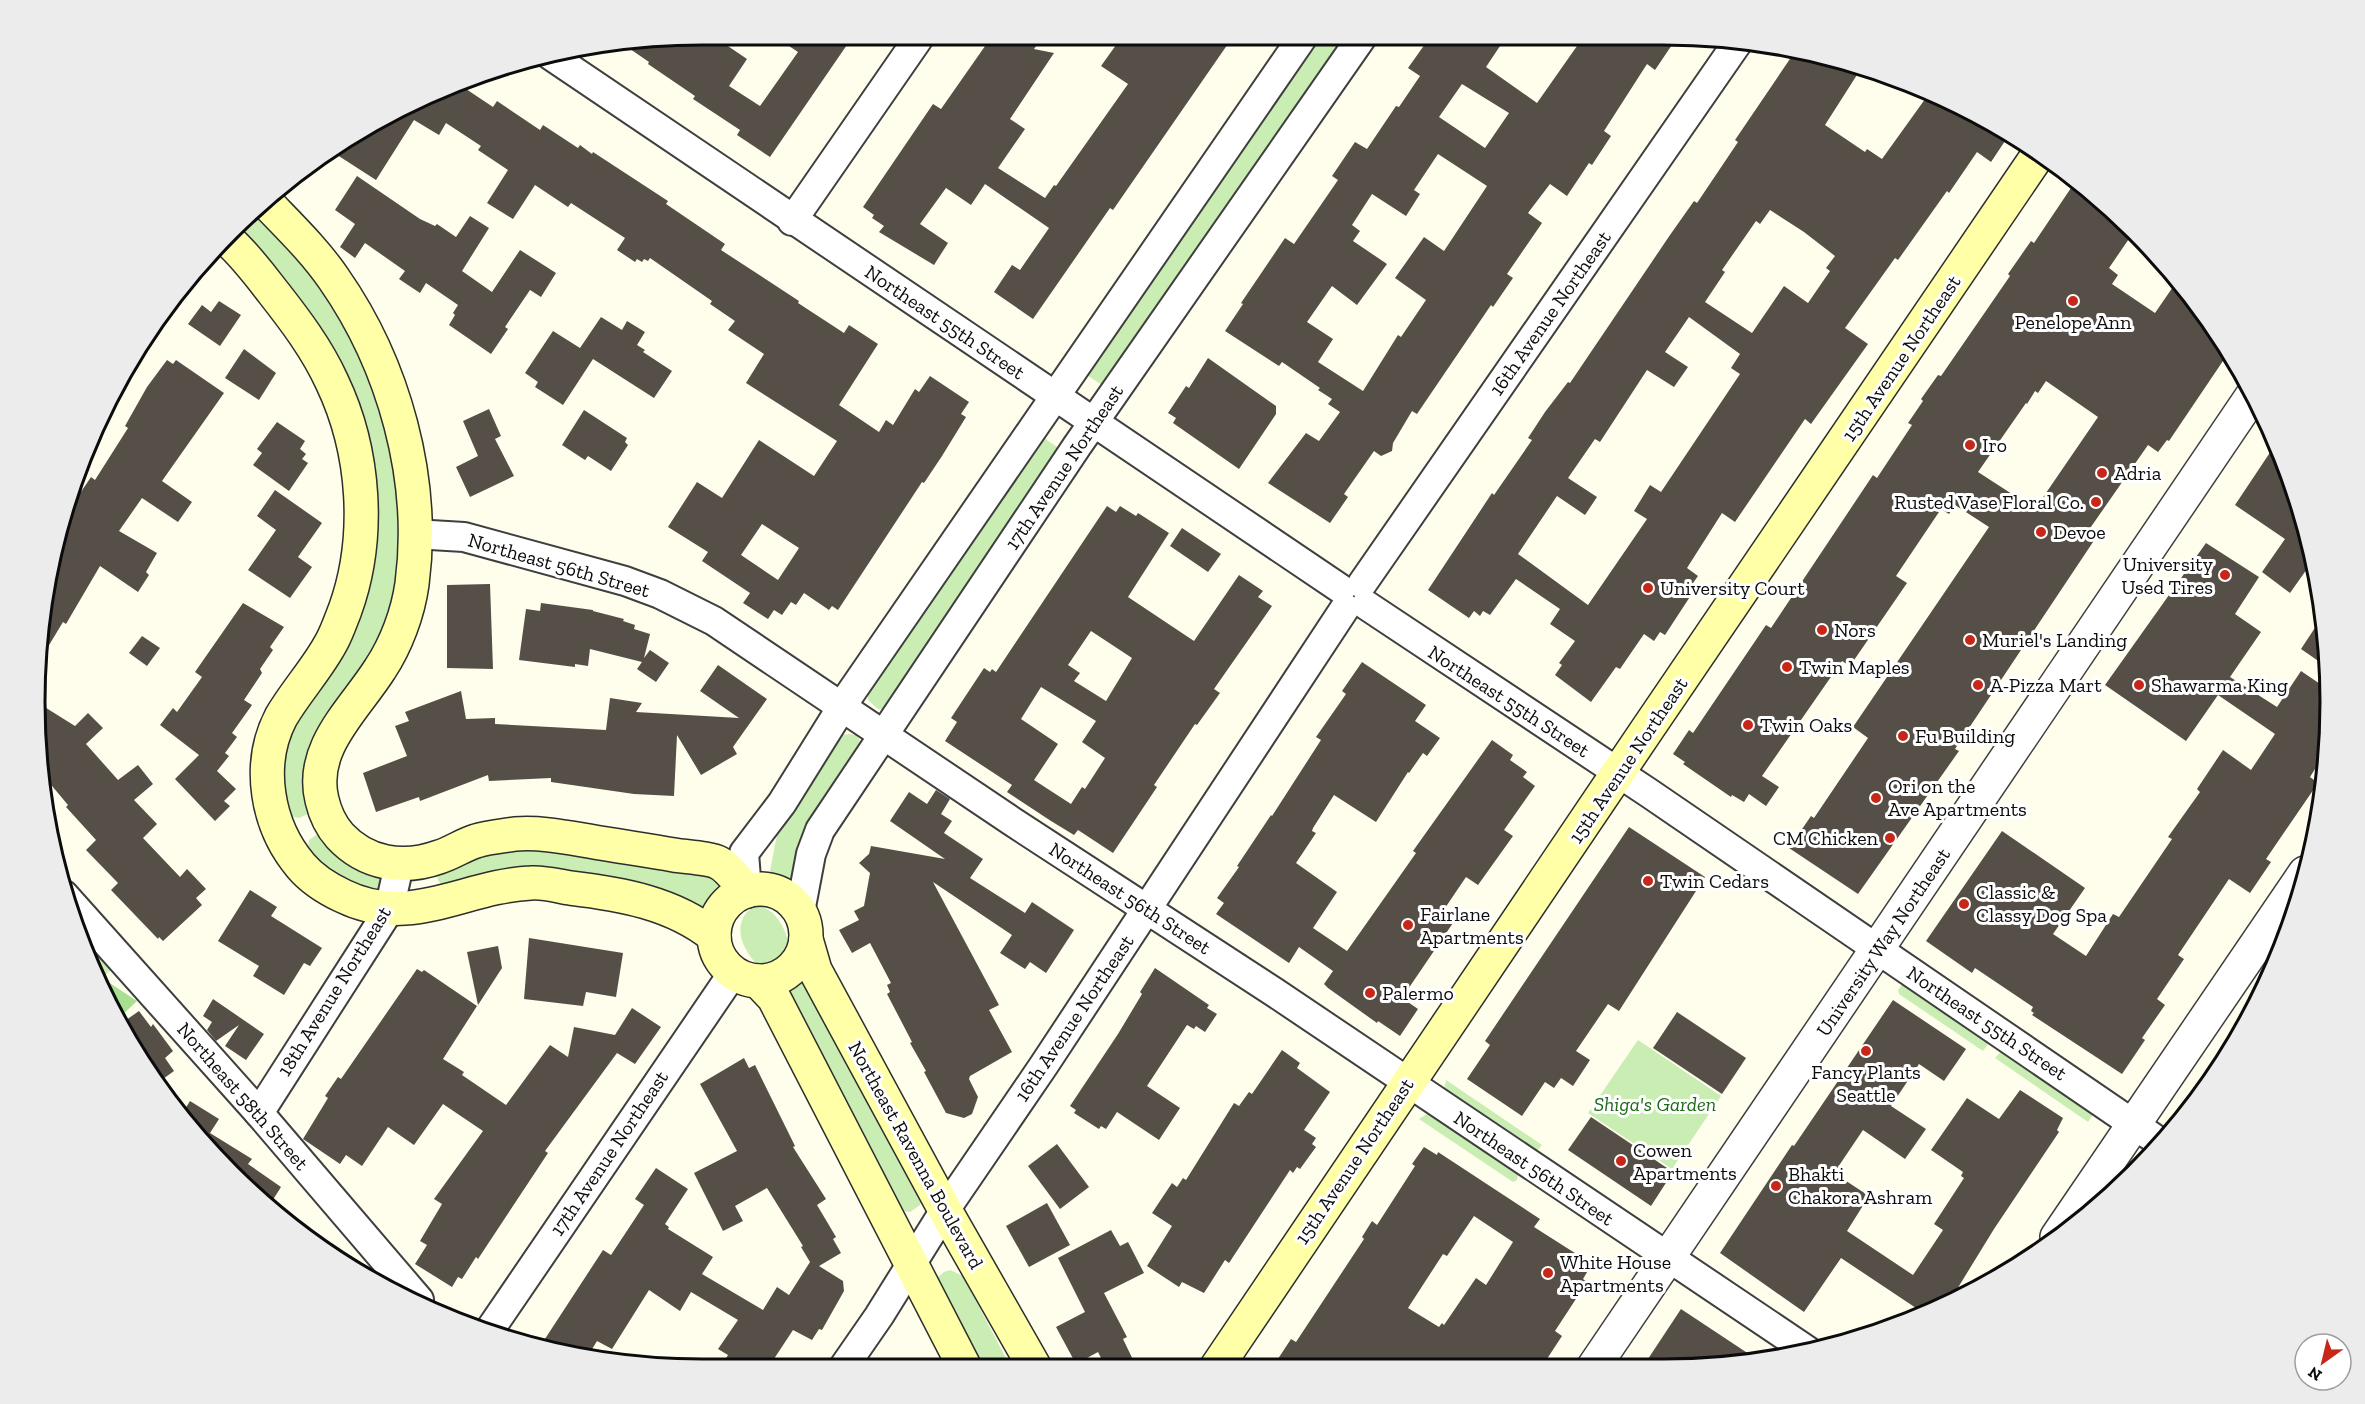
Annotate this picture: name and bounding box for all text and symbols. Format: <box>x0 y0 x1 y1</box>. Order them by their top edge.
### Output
street label: 16th Avenue Northeast <box>1484 226 1616 400</box>
street label: Northeast 55th Street <box>861 260 1030 385</box>
street label: 15th Avenue Northeast <box>1837 270 1966 446</box>
marker: Penelope Ann <box>2066 294 2080 308</box>
place label: Penelope Ann <box>2014 310 2132 334</box>
street label: 17th Avenue Northeast <box>1000 379 1128 554</box>
place label: Iro <box>1982 433 2007 457</box>
marker: Iro <box>1963 438 1977 452</box>
place label: Adria <box>2114 461 2162 485</box>
marker: Adria <box>2095 466 2109 480</box>
place label: Rusted Vase Floral Co. <box>1894 490 2084 514</box>
marker: Rusted Vase Floral Co. <box>2089 495 2103 509</box>
place label: Devoe <box>2053 520 2106 544</box>
marker: Devoe <box>2034 525 2048 539</box>
street label: Northeast 56th Street <box>465 528 653 603</box>
place label: University Used Tires <box>2121 552 2214 599</box>
marker: University Used Tires <box>2218 568 2232 582</box>
place label: University Court <box>1660 576 1805 600</box>
marker: University Court <box>1641 581 1655 595</box>
place label: Nors <box>1834 618 1876 642</box>
marker: Nors <box>1815 623 1829 637</box>
place label: Muriel's Landing <box>1982 628 2127 652</box>
marker: Muriel's Landing <box>1963 633 1977 647</box>
street label: Northeast 55th Street <box>1424 640 1595 762</box>
place label: Twin Maples <box>1799 655 1910 679</box>
marker: Twin Maples <box>1780 660 1794 674</box>
street label: 15th Avenue Northeast <box>1564 672 1693 848</box>
place label: A-Pizza Mart <box>1990 673 2102 697</box>
place label: Shawarma King <box>2151 673 2288 697</box>
marker: A-Pizza Mart <box>1971 678 1985 692</box>
marker: Shawarma King <box>2132 678 2146 692</box>
place label: Twin Oaks <box>1760 713 1852 737</box>
marker: Twin Oaks <box>1741 718 1755 732</box>
place label: Fu Building <box>1915 724 2015 748</box>
marker: Fu Building <box>1896 729 1910 743</box>
place label: Ori on the Ave Apartments <box>1888 774 2027 821</box>
marker: Ori on the Ave Apartments <box>1869 791 1883 805</box>
place label: CM Chicken <box>1773 826 1879 850</box>
marker: CM Chicken <box>1883 831 1897 845</box>
street label: Northeast 56th Street <box>1045 837 1216 960</box>
street label: University Way Northeast <box>1811 843 1955 1041</box>
place label: Twin Cedars <box>1660 869 1769 893</box>
marker: Twin Cedars <box>1641 874 1655 888</box>
place label: Classic & Classy Dog Spa <box>1976 880 2107 927</box>
marker: Classic & Classy Dog Spa <box>1957 897 1971 911</box>
street label: 18th Avenue Northeast <box>272 901 396 1080</box>
place label: Fairlane Apartments <box>1420 902 1524 949</box>
marker: Fairlane Apartments <box>1401 918 1415 932</box>
street label: 16th Avenue Northeast <box>1009 930 1139 1106</box>
street label: Northeast 55th Street <box>1903 961 2072 1086</box>
place label: Palermo <box>1382 981 1454 1005</box>
marker: Palermo <box>1363 986 1377 1000</box>
street label: Northeast 58th Street <box>172 1017 314 1175</box>
street label: Northeast Ravenna Boulevard <box>843 1037 989 1273</box>
marker: Fancy Plants Seattle <box>1859 1044 1873 1058</box>
place label: Fancy Plants Seattle <box>1811 1060 1921 1107</box>
street label: 17th Avenue Northeast <box>545 1065 673 1240</box>
street label: 15th Avenue Northeast <box>1290 1073 1419 1249</box>
park label: Shiga's Garden <box>1594 1092 1716 1116</box>
street label: Northeast 56th Street <box>1449 1106 1619 1231</box>
place label: Cowen Apartments <box>1633 1138 1737 1185</box>
marker: Cowen Apartments <box>1614 1154 1628 1168</box>
place label: Bhakti Chakora Ashram <box>1788 1162 1933 1209</box>
marker: Bhakti Chakora Ashram <box>1769 1179 1783 1193</box>
place label: White House Apartments <box>1560 1250 1671 1297</box>
marker: White House Apartments <box>1541 1266 1555 1280</box>
north arrow <box>2293 1332 2353 1392</box>
text: N <box>2305 1363 2325 1385</box>

